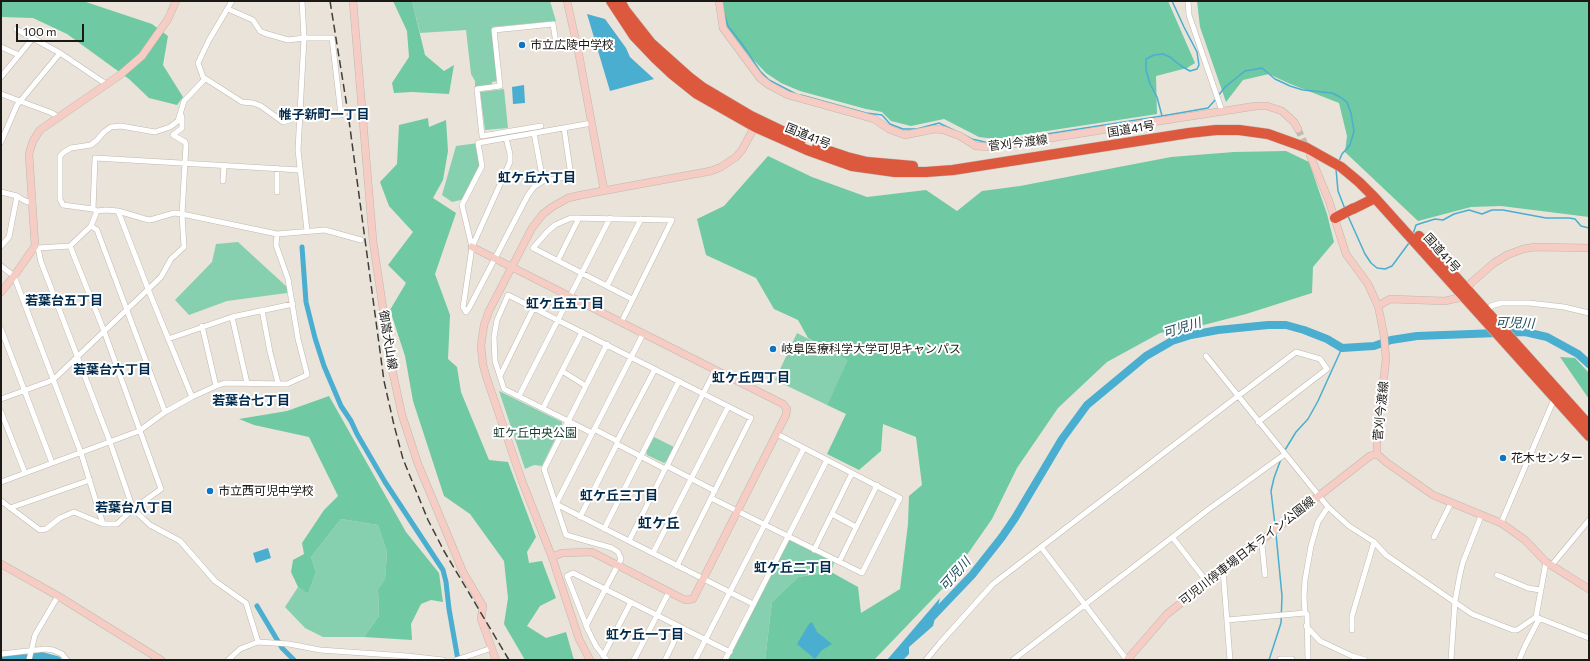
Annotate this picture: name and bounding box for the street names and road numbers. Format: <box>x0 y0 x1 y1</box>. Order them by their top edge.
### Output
street label: 国道41号 <box>1106 118 1156 140</box>
street label: 国道41号 <box>783 120 833 152</box>
street label: 菅刈今渡線 <box>987 132 1049 154</box>
street label: 国道41号 <box>1421 230 1463 276</box>
street label: 御嵩犬山線 <box>376 309 400 371</box>
street label: 菅刈今渡線 <box>1371 380 1391 442</box>
street label: 可児川停車場日本ライン公園線 <box>1176 494 1318 608</box>

